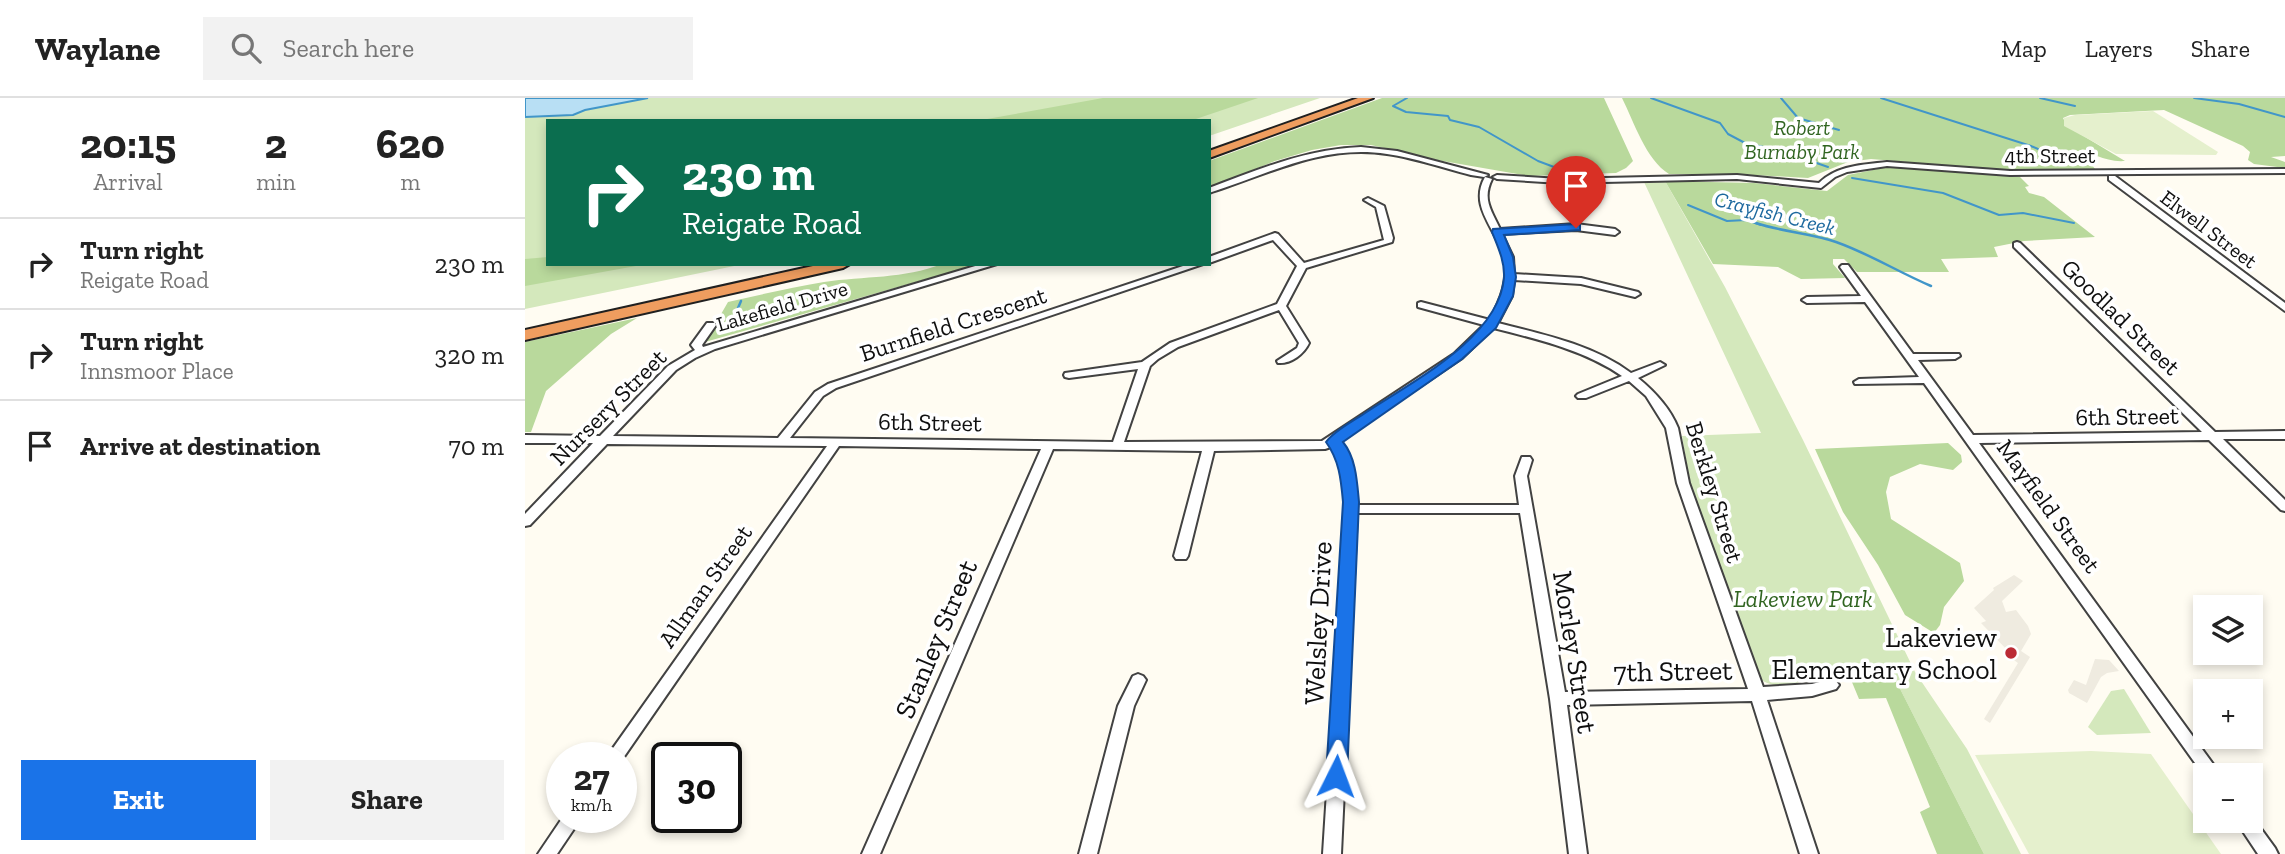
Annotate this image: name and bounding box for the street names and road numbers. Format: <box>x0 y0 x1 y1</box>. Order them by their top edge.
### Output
street label: 4th Street <box>2005 143 2096 168</box>
street label: Elwell Street <box>2156 185 2262 274</box>
street label: Goodlad Street <box>2055 253 2187 381</box>
street label: Lakefield Drive <box>714 275 851 337</box>
street label: Burnfield Crescent <box>856 280 1050 368</box>
street label: Nursery Street <box>544 343 672 471</box>
street label: 6th Street <box>2075 401 2179 431</box>
street label: 6th Street <box>878 407 982 437</box>
street label: Berkley Street <box>1680 418 1750 566</box>
street label: Mayfield Street <box>1991 434 2107 578</box>
street label: Allman Street <box>652 519 758 653</box>
street label: Welsley Drive <box>1297 540 1339 706</box>
street label: Stanley Street <box>888 554 984 723</box>
street label: Morley Street <box>1546 568 1604 736</box>
street label: 7th Street <box>1613 653 1733 689</box>

